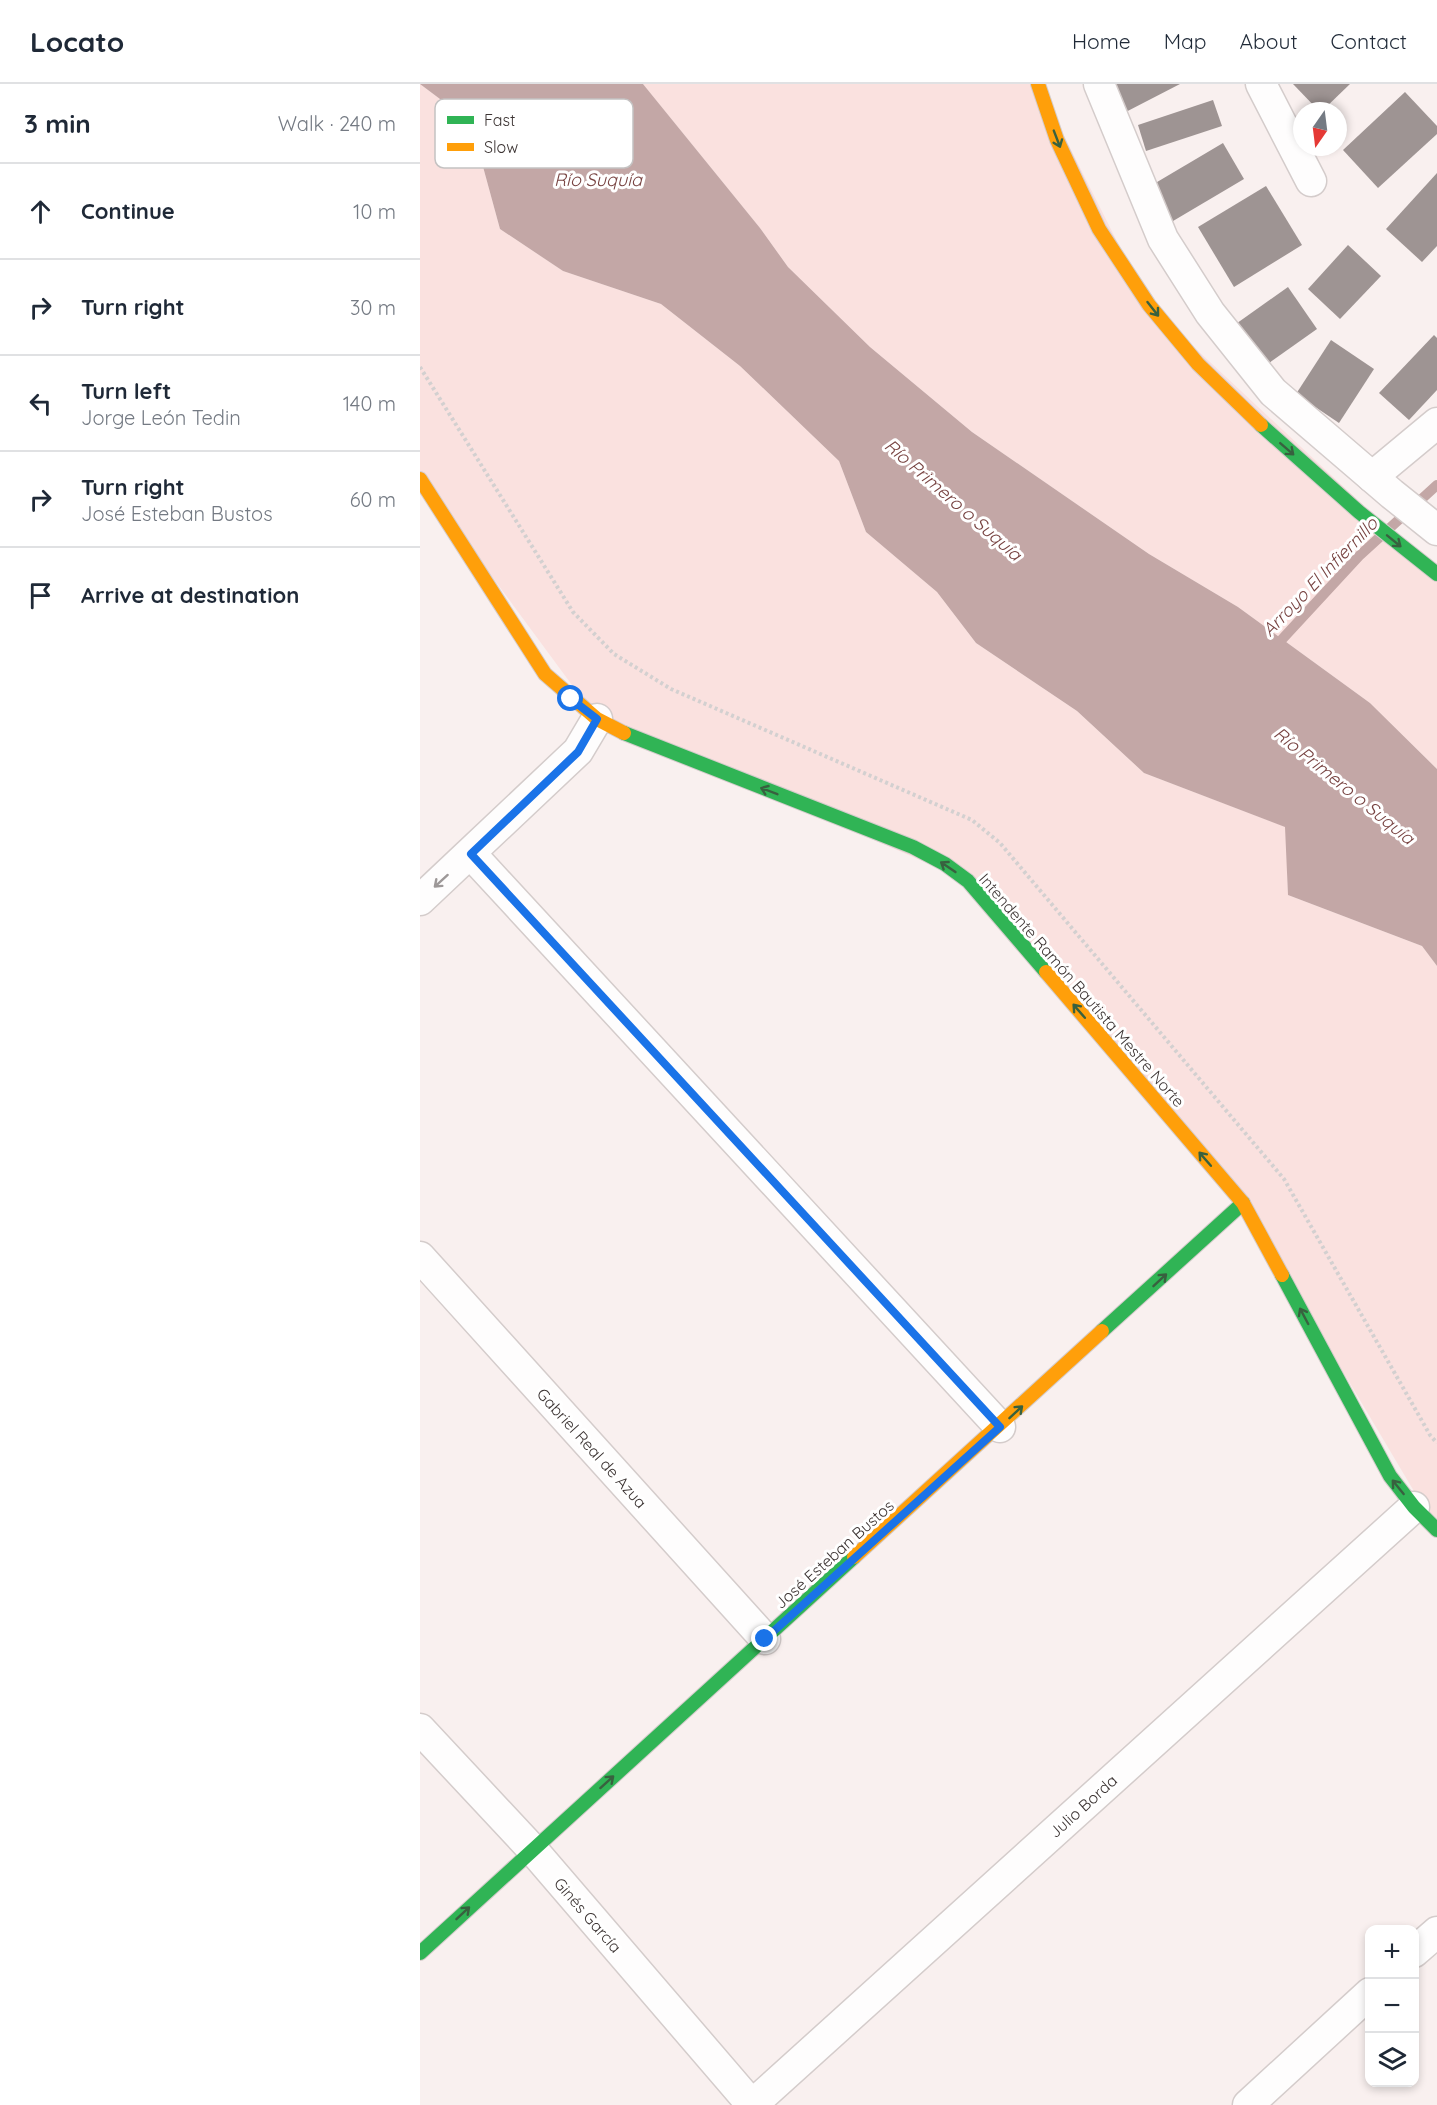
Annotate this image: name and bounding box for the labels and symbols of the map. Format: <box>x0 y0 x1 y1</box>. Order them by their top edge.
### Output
legend <box>435 99 633 168</box>
north arrow <box>1293 102 1347 156</box>
text: Fast <box>484 110 515 130</box>
one-way arrow <box>1052 130 1063 148</box>
text: Slow <box>484 137 518 157</box>
water label: Río Suquía <box>554 168 643 191</box>
one-way arrow <box>1146 300 1159 316</box>
water label: Río Primero o Suquía <box>880 434 1027 566</box>
one-way arrow <box>1279 442 1294 456</box>
water label: Arroyo El Infiernillo <box>1257 511 1383 641</box>
one-way arrow <box>1386 534 1402 547</box>
route start <box>557 685 583 711</box>
water label: Río Primero o Suquía <box>1269 722 1420 850</box>
one-way arrow <box>760 784 779 795</box>
one-way arrow <box>940 861 957 873</box>
street label: Intendente Ramón Bautista Mestre Norte <box>975 869 1189 1111</box>
one-way arrow <box>434 874 449 888</box>
one-way arrow <box>1072 1004 1086 1019</box>
one-way arrow <box>1199 1151 1212 1167</box>
one-way arrow <box>1152 1273 1167 1287</box>
one-way arrow <box>1298 1308 1310 1325</box>
street label: Gabriel Real de Azua <box>533 1384 651 1512</box>
one-way arrow <box>1009 1405 1024 1419</box>
one-way arrow <box>1392 1479 1405 1495</box>
street label: José Esteban Bustos <box>770 1495 898 1613</box>
route end <box>751 1625 777 1651</box>
street label: Julio Borda <box>1045 1770 1121 1842</box>
one-way arrow <box>599 1775 614 1789</box>
street label: Ginés García <box>550 1873 626 1957</box>
one-way arrow <box>455 1907 470 1921</box>

